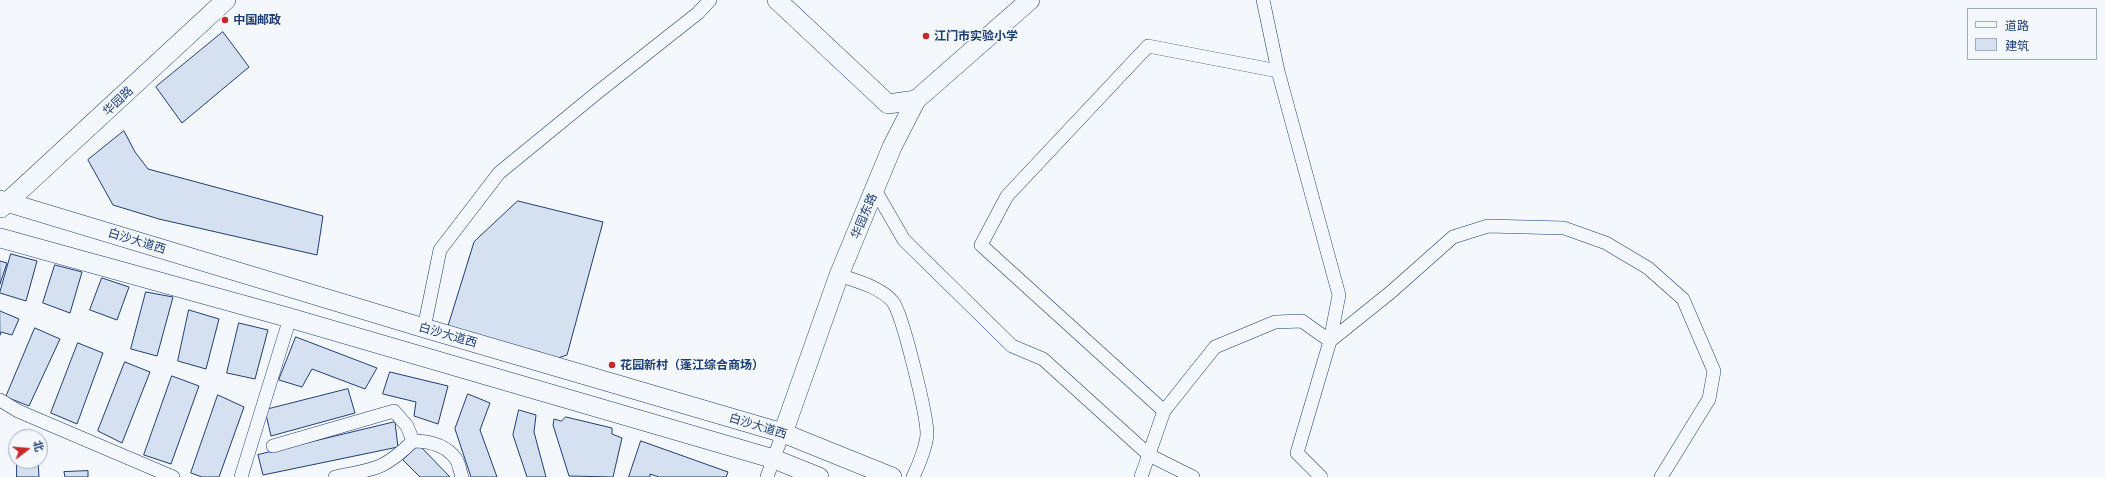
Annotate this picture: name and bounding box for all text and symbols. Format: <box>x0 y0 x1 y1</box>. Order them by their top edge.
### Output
legend <box>1967 8 2097 60</box>
place label: 中国邮政 <box>233 13 281 27</box>
marker: 中国邮政 <box>220 15 230 25</box>
text: 道路 <box>2005 18 2029 32</box>
place label: 江门市实验小学 <box>934 29 1018 43</box>
marker: 江门市实验小学 <box>921 31 931 41</box>
text: 建筑 <box>2005 38 2029 52</box>
street label: 华园路 <box>100 83 136 119</box>
street label: 华园东路 <box>848 191 880 241</box>
street label: 白沙大道西 <box>106 225 168 257</box>
street label: 白沙大道西 <box>417 320 479 350</box>
place label: 花园新村（蓬江综合商场） <box>620 358 764 372</box>
marker: 花园新村（蓬江综合商场） <box>607 360 617 370</box>
street label: 白沙大道西 <box>727 410 789 442</box>
north arrow <box>8 429 48 469</box>
text: 北 <box>31 439 47 453</box>

